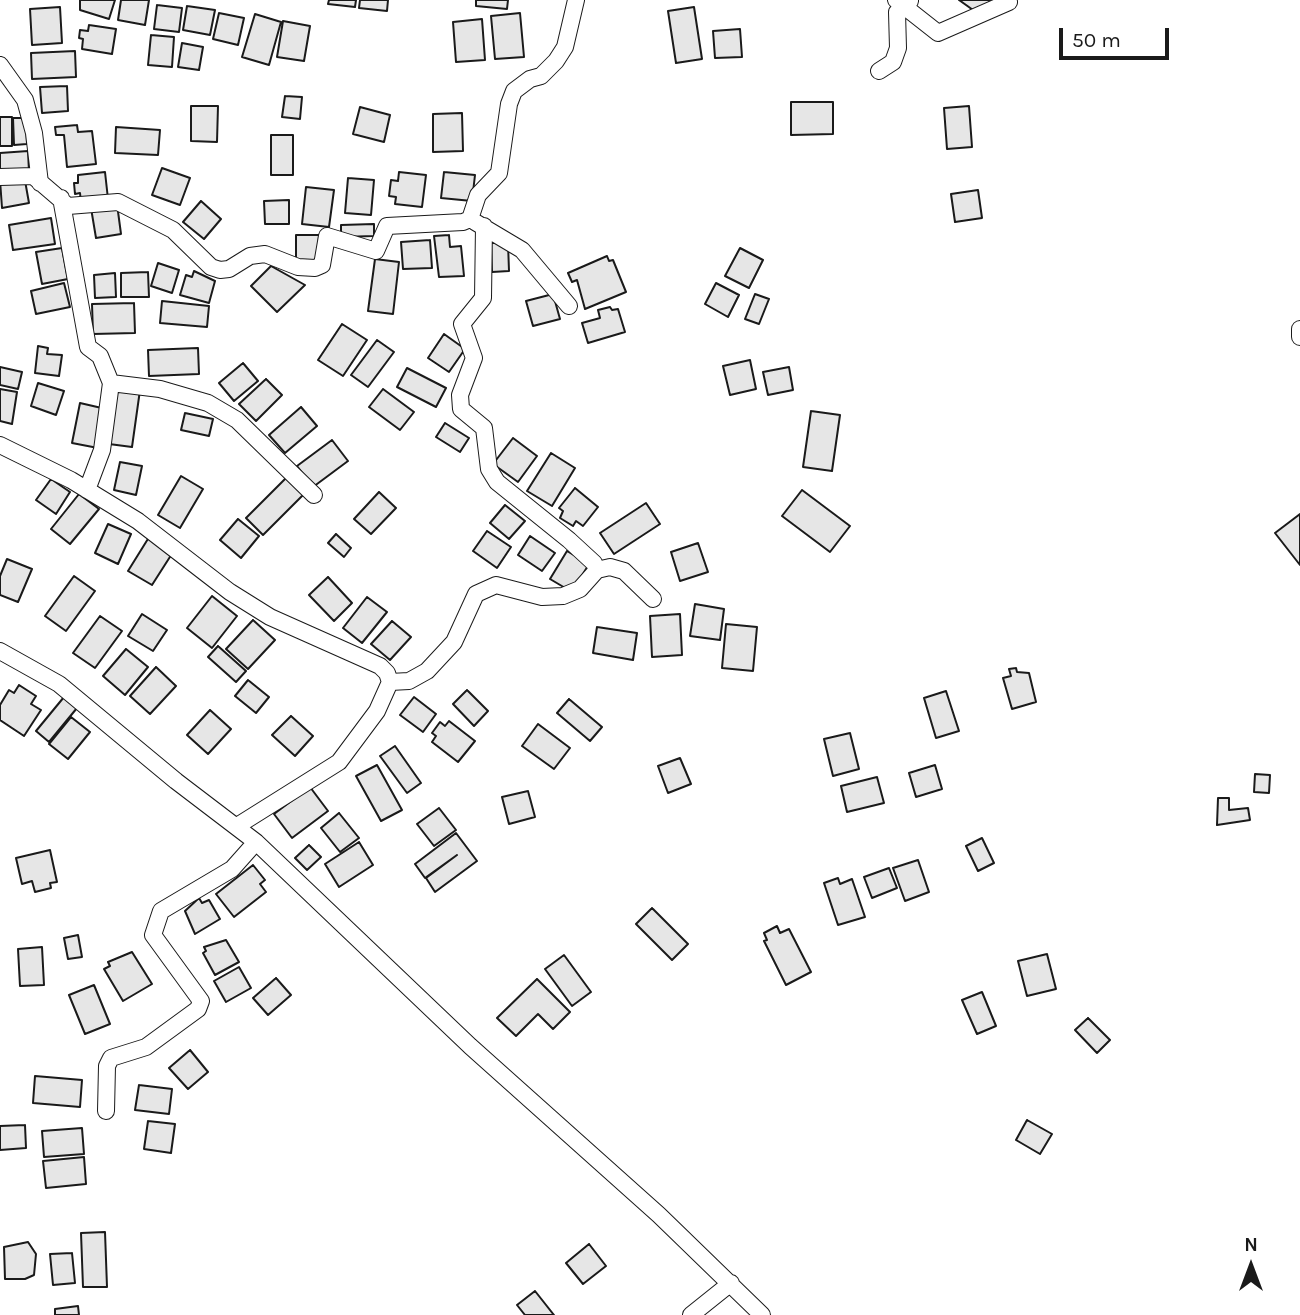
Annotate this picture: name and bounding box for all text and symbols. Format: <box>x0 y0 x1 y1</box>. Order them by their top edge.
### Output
scale bar <box>1062 14 1172 58</box>
text: 50 m <box>1072 28 1121 52</box>
north arrow <box>1216 1231 1286 1301</box>
text: N <box>1244 1234 1258 1256</box>

